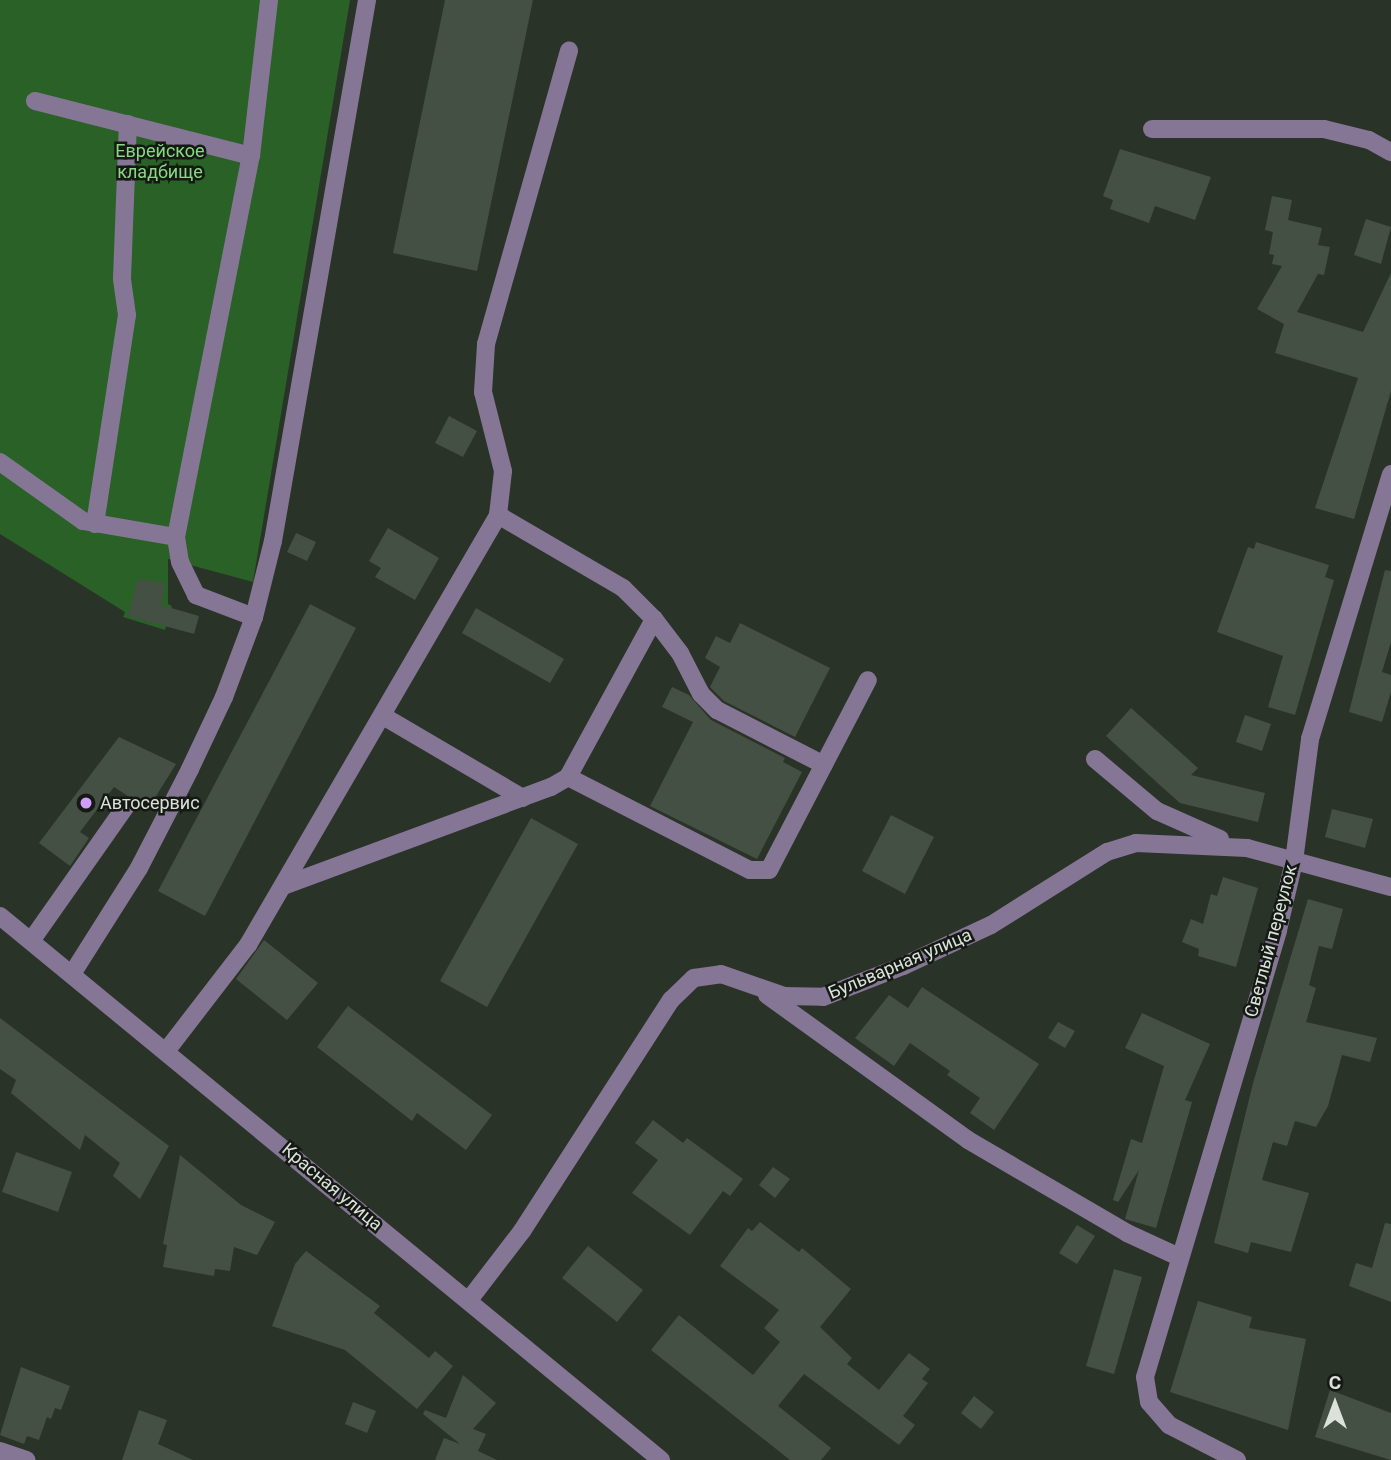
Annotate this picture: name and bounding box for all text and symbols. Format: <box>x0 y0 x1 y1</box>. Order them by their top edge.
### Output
park label: Еврейское кладбище <box>115 141 205 184</box>
place label: Автосервис <box>100 792 200 814</box>
marker: Автосервис <box>78 795 94 811</box>
street label: Светлый переулок <box>1240 863 1302 1019</box>
street label: Бульварная улица <box>825 924 975 1004</box>
street label: Красная улица <box>277 1139 387 1235</box>
north arrow <box>1300 1369 1370 1439</box>
text: С <box>1329 1371 1341 1394</box>

